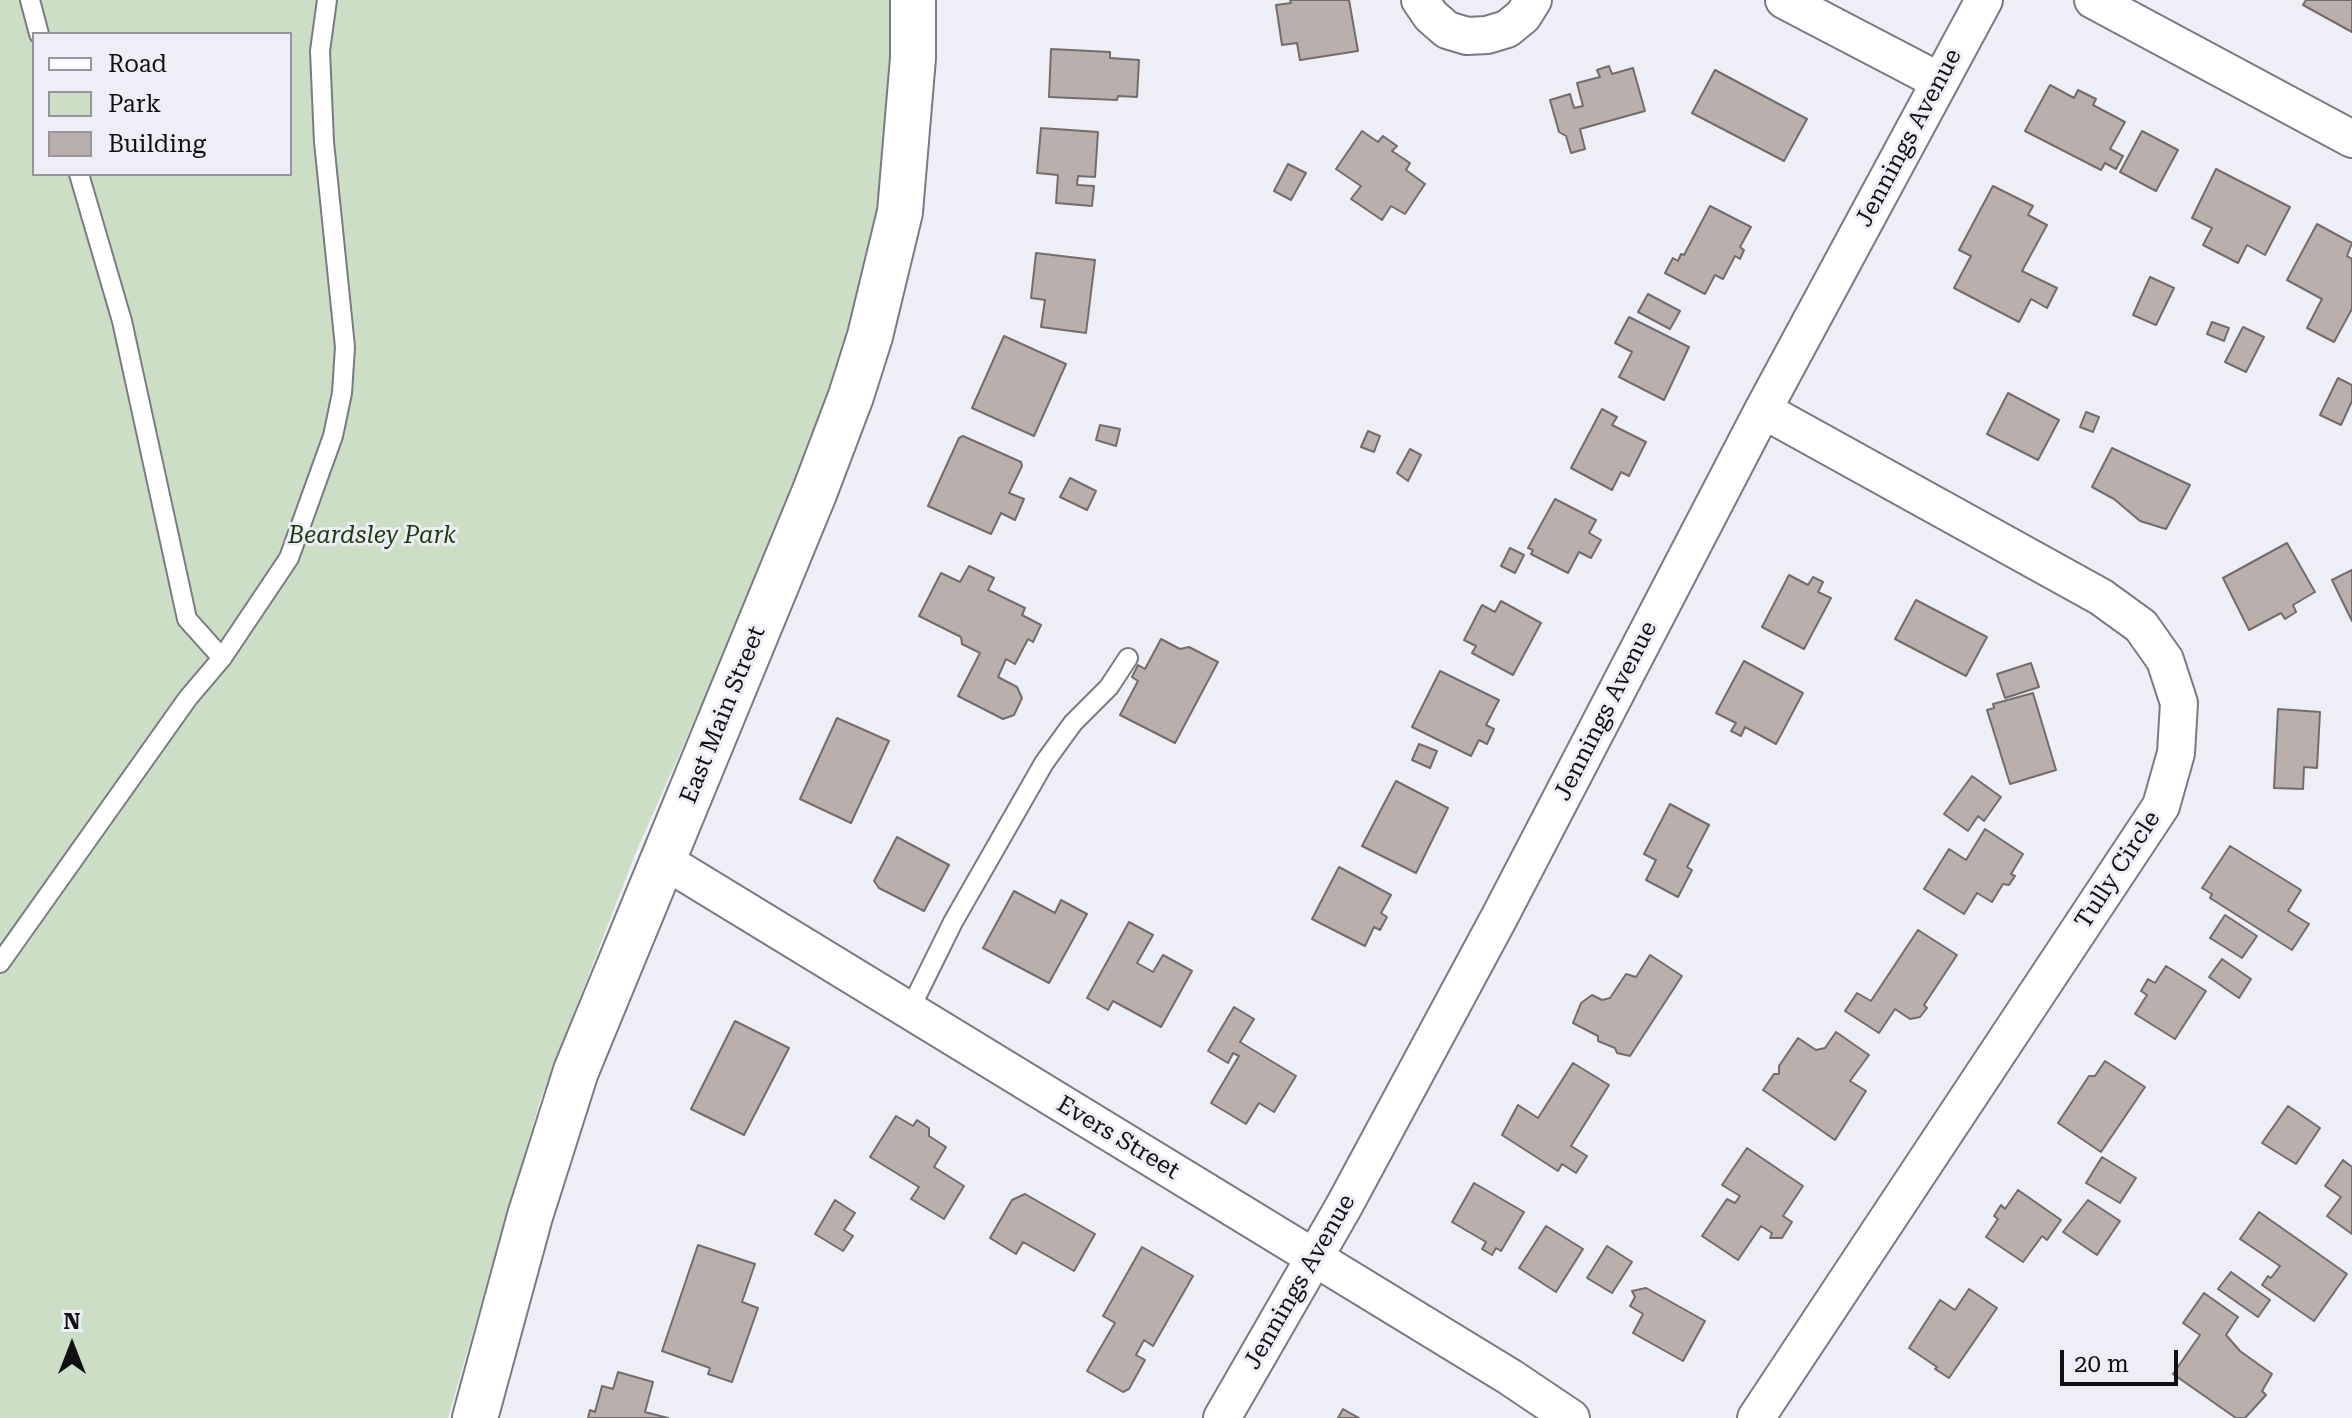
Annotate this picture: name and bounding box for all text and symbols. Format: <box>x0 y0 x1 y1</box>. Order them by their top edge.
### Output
legend <box>32 32 292 176</box>
street label: Jennings Avenue <box>1850 44 1968 232</box>
text: Road <box>108 50 167 78</box>
text: Park <box>108 90 161 118</box>
text: Building <box>108 130 206 158</box>
park label: Beardsley Park <box>288 522 456 550</box>
street label: Jennings Avenue <box>1548 616 1664 806</box>
street label: East Main Street <box>674 622 772 808</box>
street label: Tully Circle <box>2069 806 2167 934</box>
street label: Evers Street <box>1051 1090 1185 1186</box>
street label: Jennings Avenue <box>1238 1189 1362 1375</box>
north arrow <box>32 1306 112 1386</box>
text: N <box>64 1309 80 1334</box>
scale bar <box>2064 1334 2182 1384</box>
text: 20 m <box>2074 1350 2129 1378</box>

